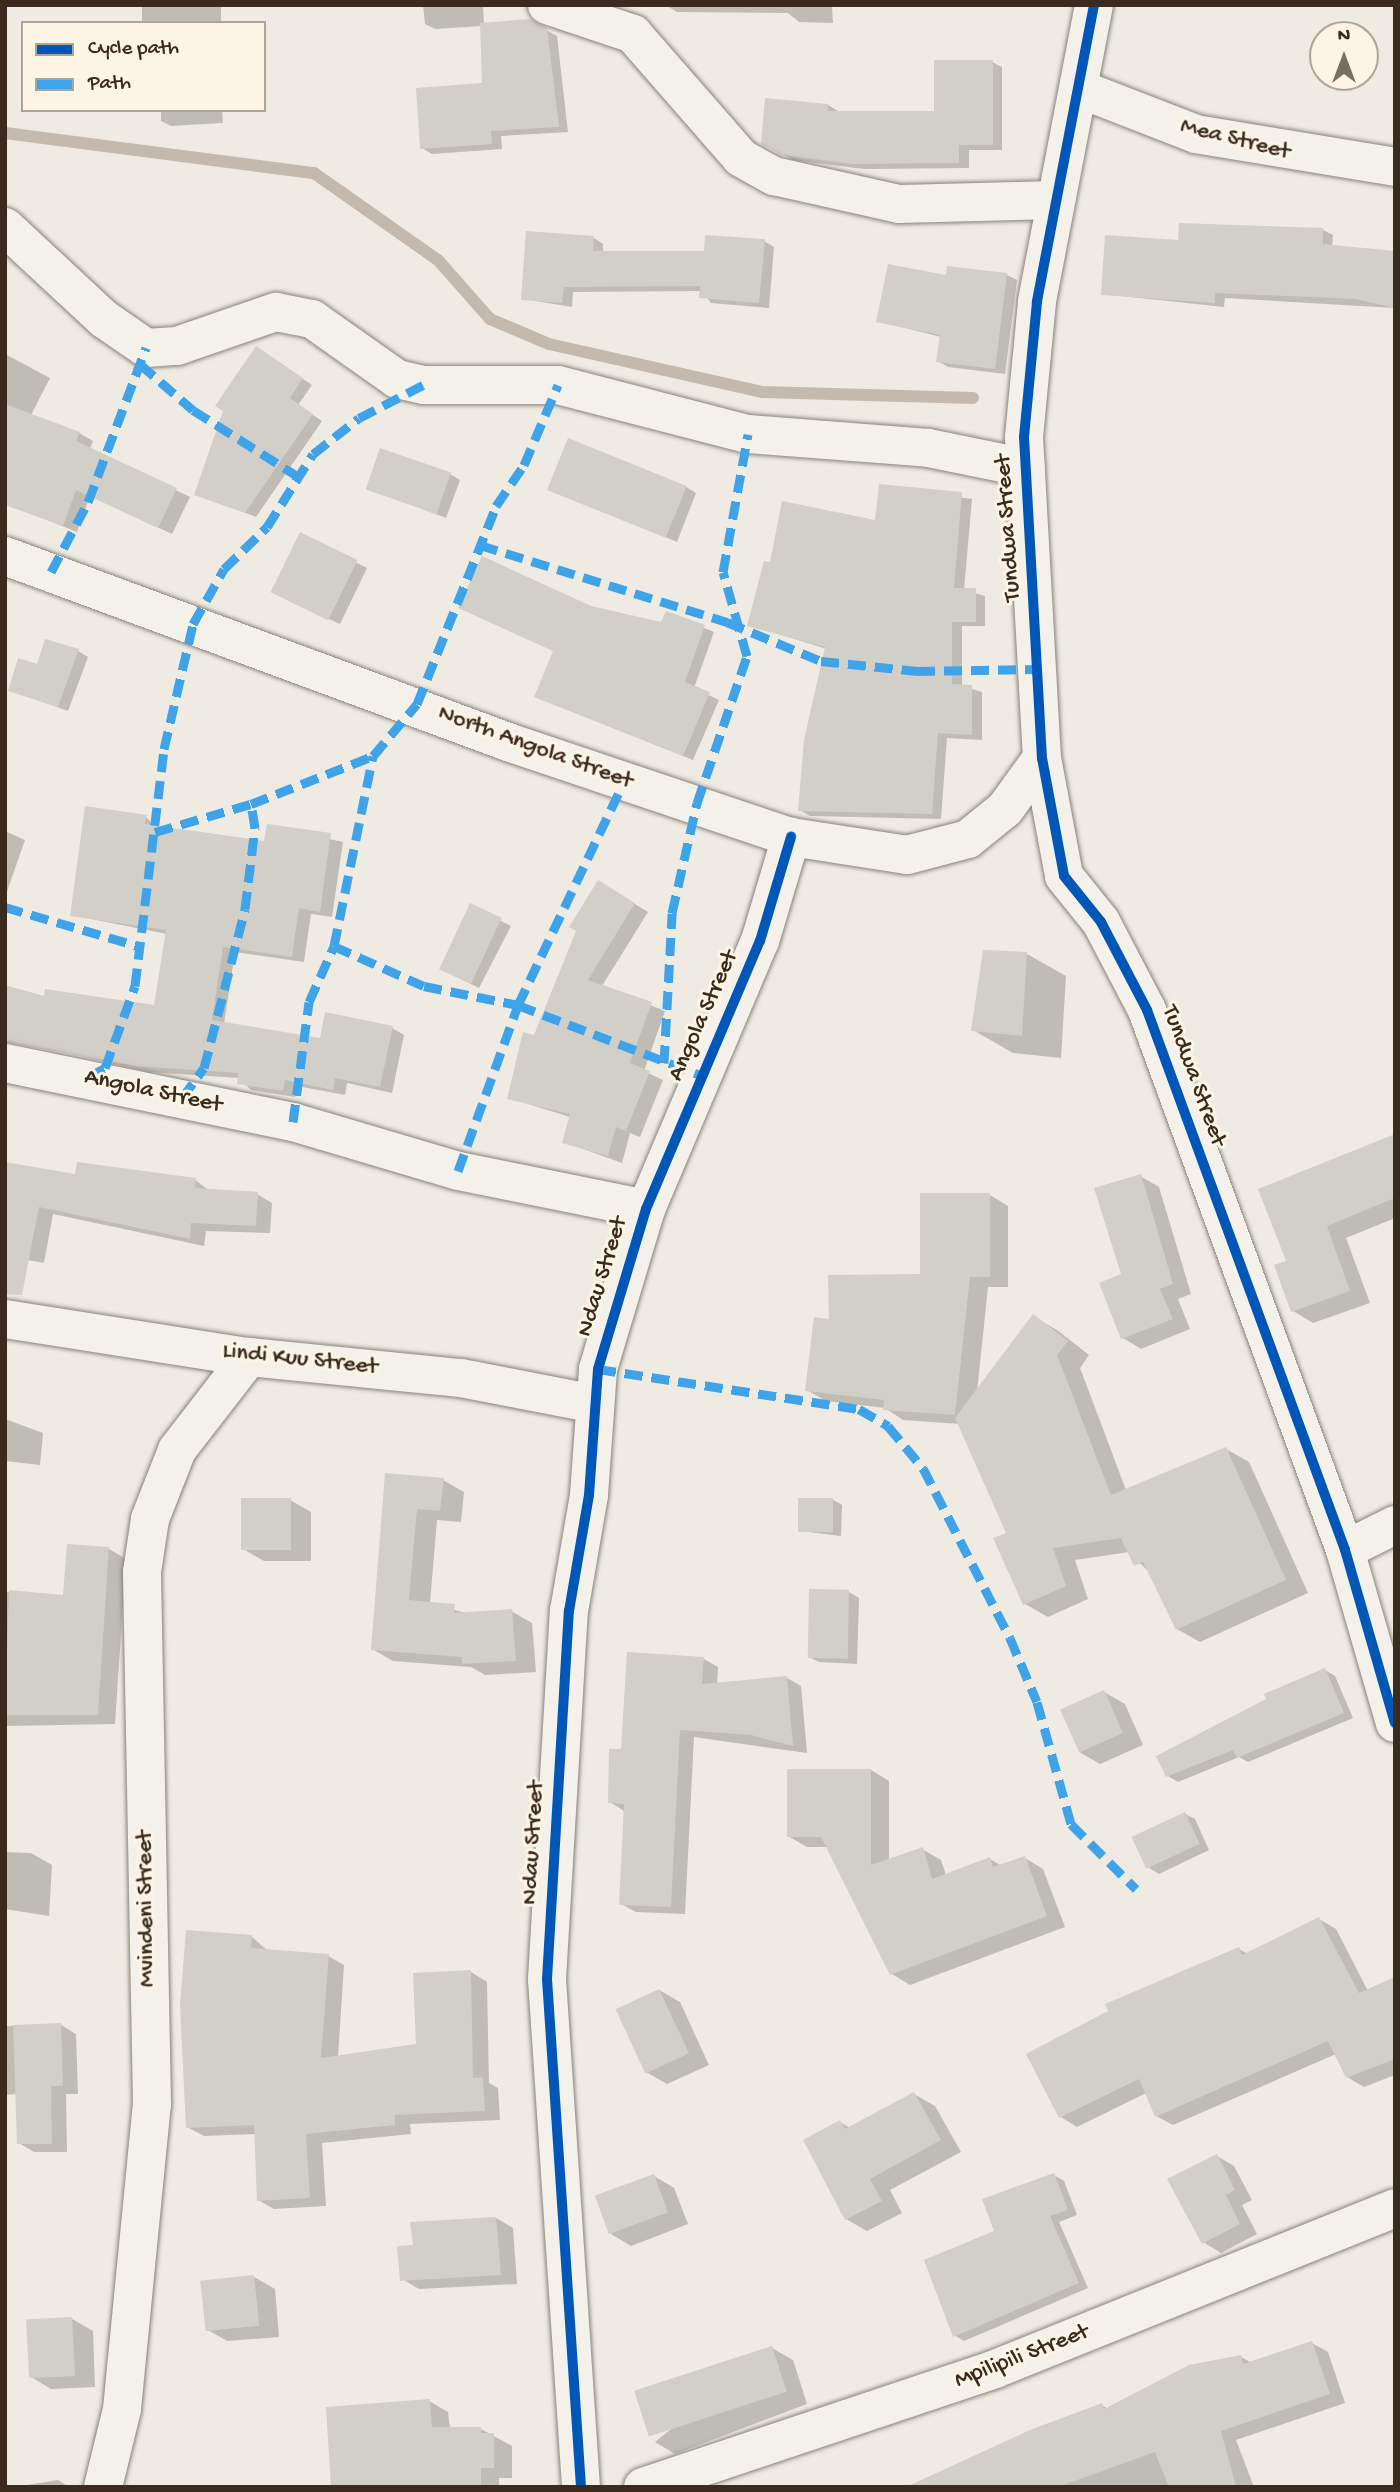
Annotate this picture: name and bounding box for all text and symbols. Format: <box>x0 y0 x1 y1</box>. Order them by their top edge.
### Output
legend <box>21 21 266 112</box>
north arrow <box>1309 21 1379 91</box>
text: N <box>1338 25 1350 48</box>
text: Cycle path <box>88 37 179 62</box>
text: Path <box>88 72 131 97</box>
street label: Mea Street <box>1177 112 1293 168</box>
street label: Tundwa Street <box>989 453 1029 603</box>
street label: North Angola Street <box>434 699 636 797</box>
street label: Angola Street <box>662 946 746 1086</box>
street label: Tundwa Street <box>1154 1002 1232 1150</box>
street label: Angola Street <box>82 1063 224 1121</box>
street label: Ndau Street <box>571 1214 635 1340</box>
street label: Lindi Kuu Street <box>221 1338 379 1382</box>
street label: Ndau Street <box>516 1780 552 1906</box>
street label: Mvindeni Street <box>131 1830 163 1988</box>
street label: Mpilipili Street <box>951 2318 1093 2396</box>

